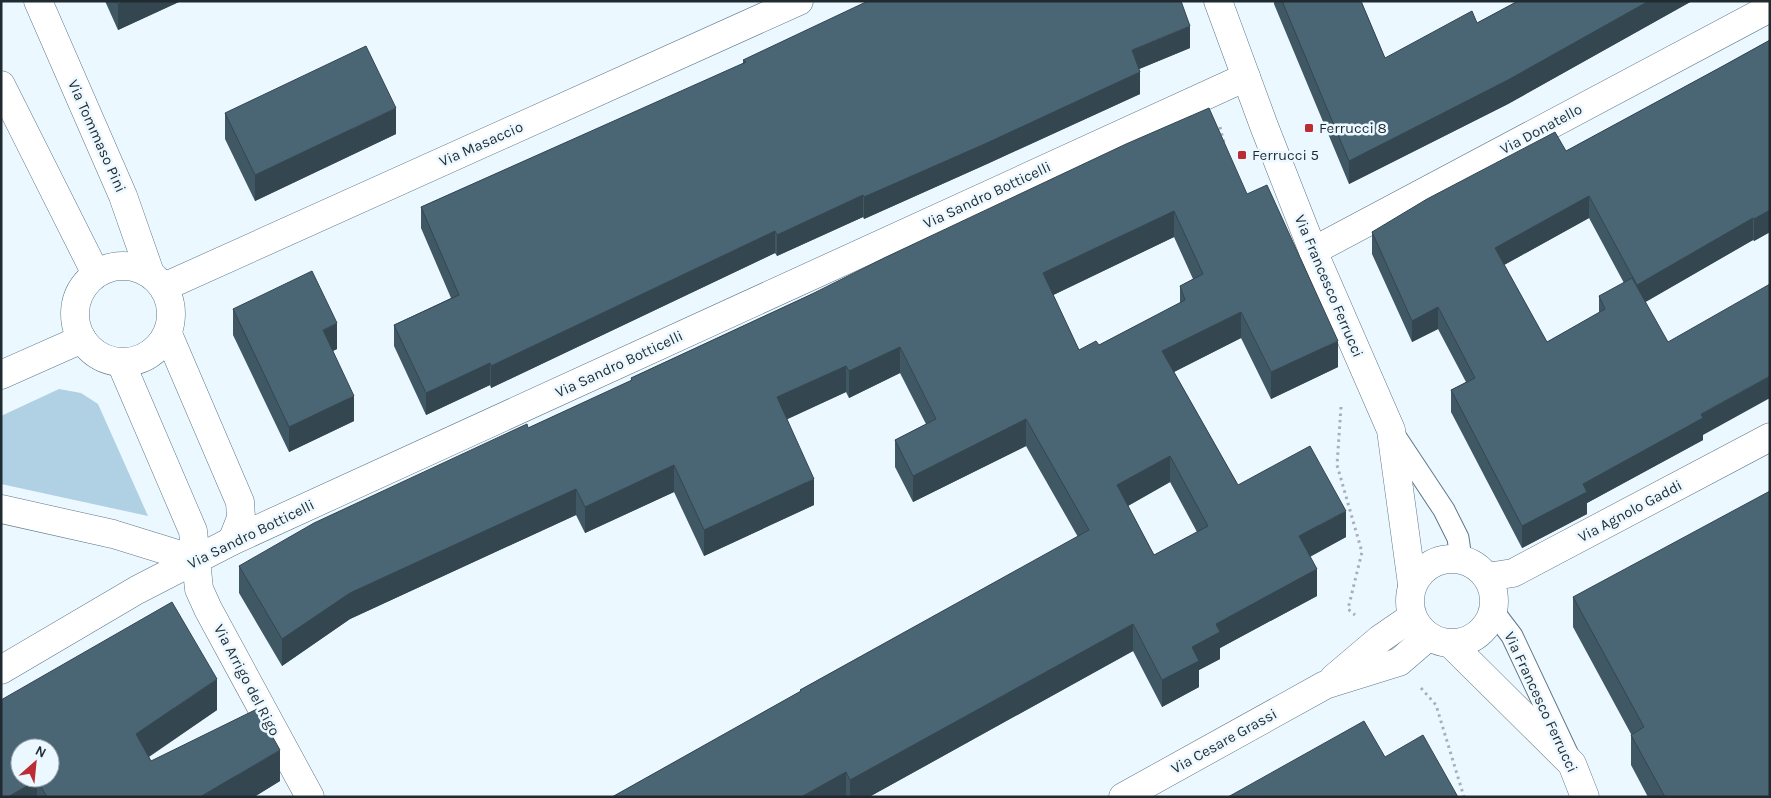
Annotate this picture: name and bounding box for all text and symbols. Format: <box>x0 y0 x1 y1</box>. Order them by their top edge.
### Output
street label: Via Tommaso Pini <box>64 77 130 195</box>
street label: Via Donatello <box>1497 100 1585 158</box>
street label: Via Masaccio <box>436 117 526 171</box>
place label: Ferrucci 8 <box>1319 119 1387 137</box>
marker: Ferrucci 8 <box>1303 122 1315 134</box>
place label: Ferrucci 5 <box>1252 146 1319 164</box>
marker: Ferrucci 5 <box>1236 149 1248 161</box>
street label: Via Sandro Botticelli <box>920 158 1054 232</box>
street label: Via Francesco Ferrucci <box>1291 212 1367 360</box>
street label: Via Sandro Botticelli <box>552 327 686 401</box>
street label: Via Agnolo Gaddi <box>1575 476 1685 546</box>
street label: Via Sandro Botticelli <box>185 495 317 573</box>
street label: Via Arrigo del Rigo <box>210 621 284 739</box>
street label: Via Francesco Ferrucci <box>1500 629 1582 775</box>
street label: Via Cesare Grassi <box>1168 705 1280 777</box>
north arrow <box>10 738 60 788</box>
text: N <box>32 742 49 762</box>

